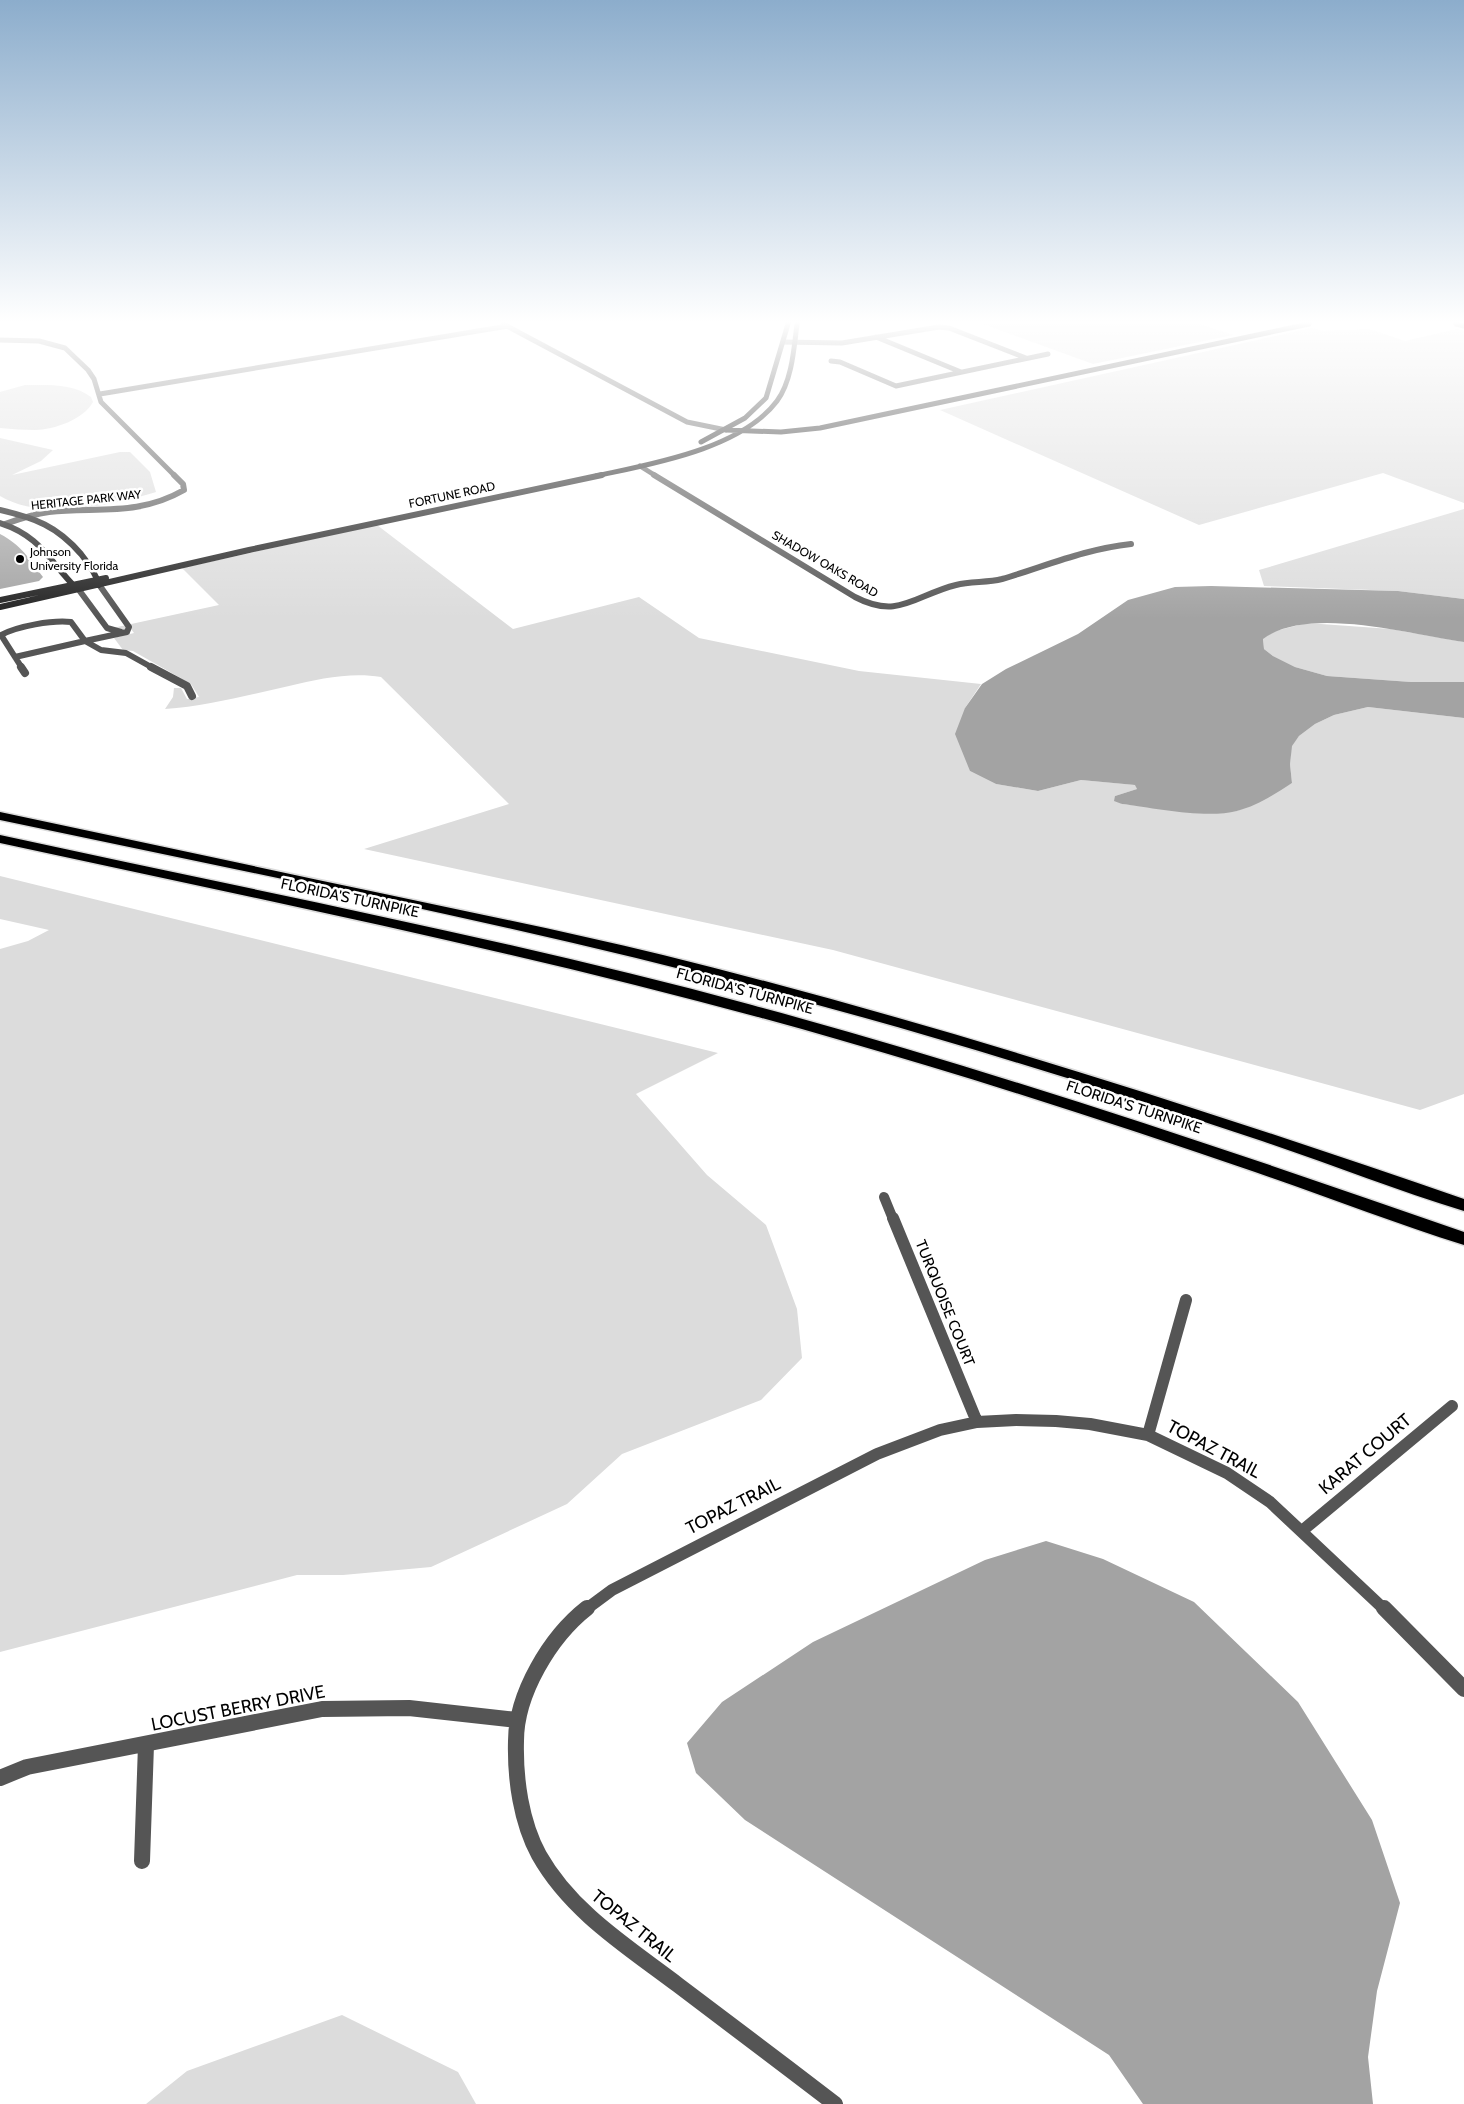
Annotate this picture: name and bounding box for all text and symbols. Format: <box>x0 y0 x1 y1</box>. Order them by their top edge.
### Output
street label: FORTUNE ROAD <box>407 478 497 511</box>
street label: HERITAGE PARK WAY <box>30 486 142 513</box>
street label: SHADOW OAKS ROAD <box>769 527 881 600</box>
place label: Johnson University Florida <box>29 544 118 573</box>
marker: Johnson University Florida <box>14 553 26 565</box>
street label: FLORIDA'S TURNPIKE <box>279 875 421 921</box>
street label: FLORIDA'S TURNPIKE <box>675 964 815 1018</box>
street label: FLORIDA'S TURNPIKE <box>1064 1077 1204 1137</box>
street label: TURQUOISE COURT <box>911 1237 979 1369</box>
street label: KARAT COURT <box>1314 1409 1416 1499</box>
street label: TOPAZ TRAIL <box>1163 1415 1265 1483</box>
street label: TOPAZ TRAIL <box>682 1473 784 1539</box>
street label: LOCUST BERRY DRIVE <box>149 1680 327 1736</box>
street label: TOPAZ TRAIL <box>587 1885 681 1967</box>

